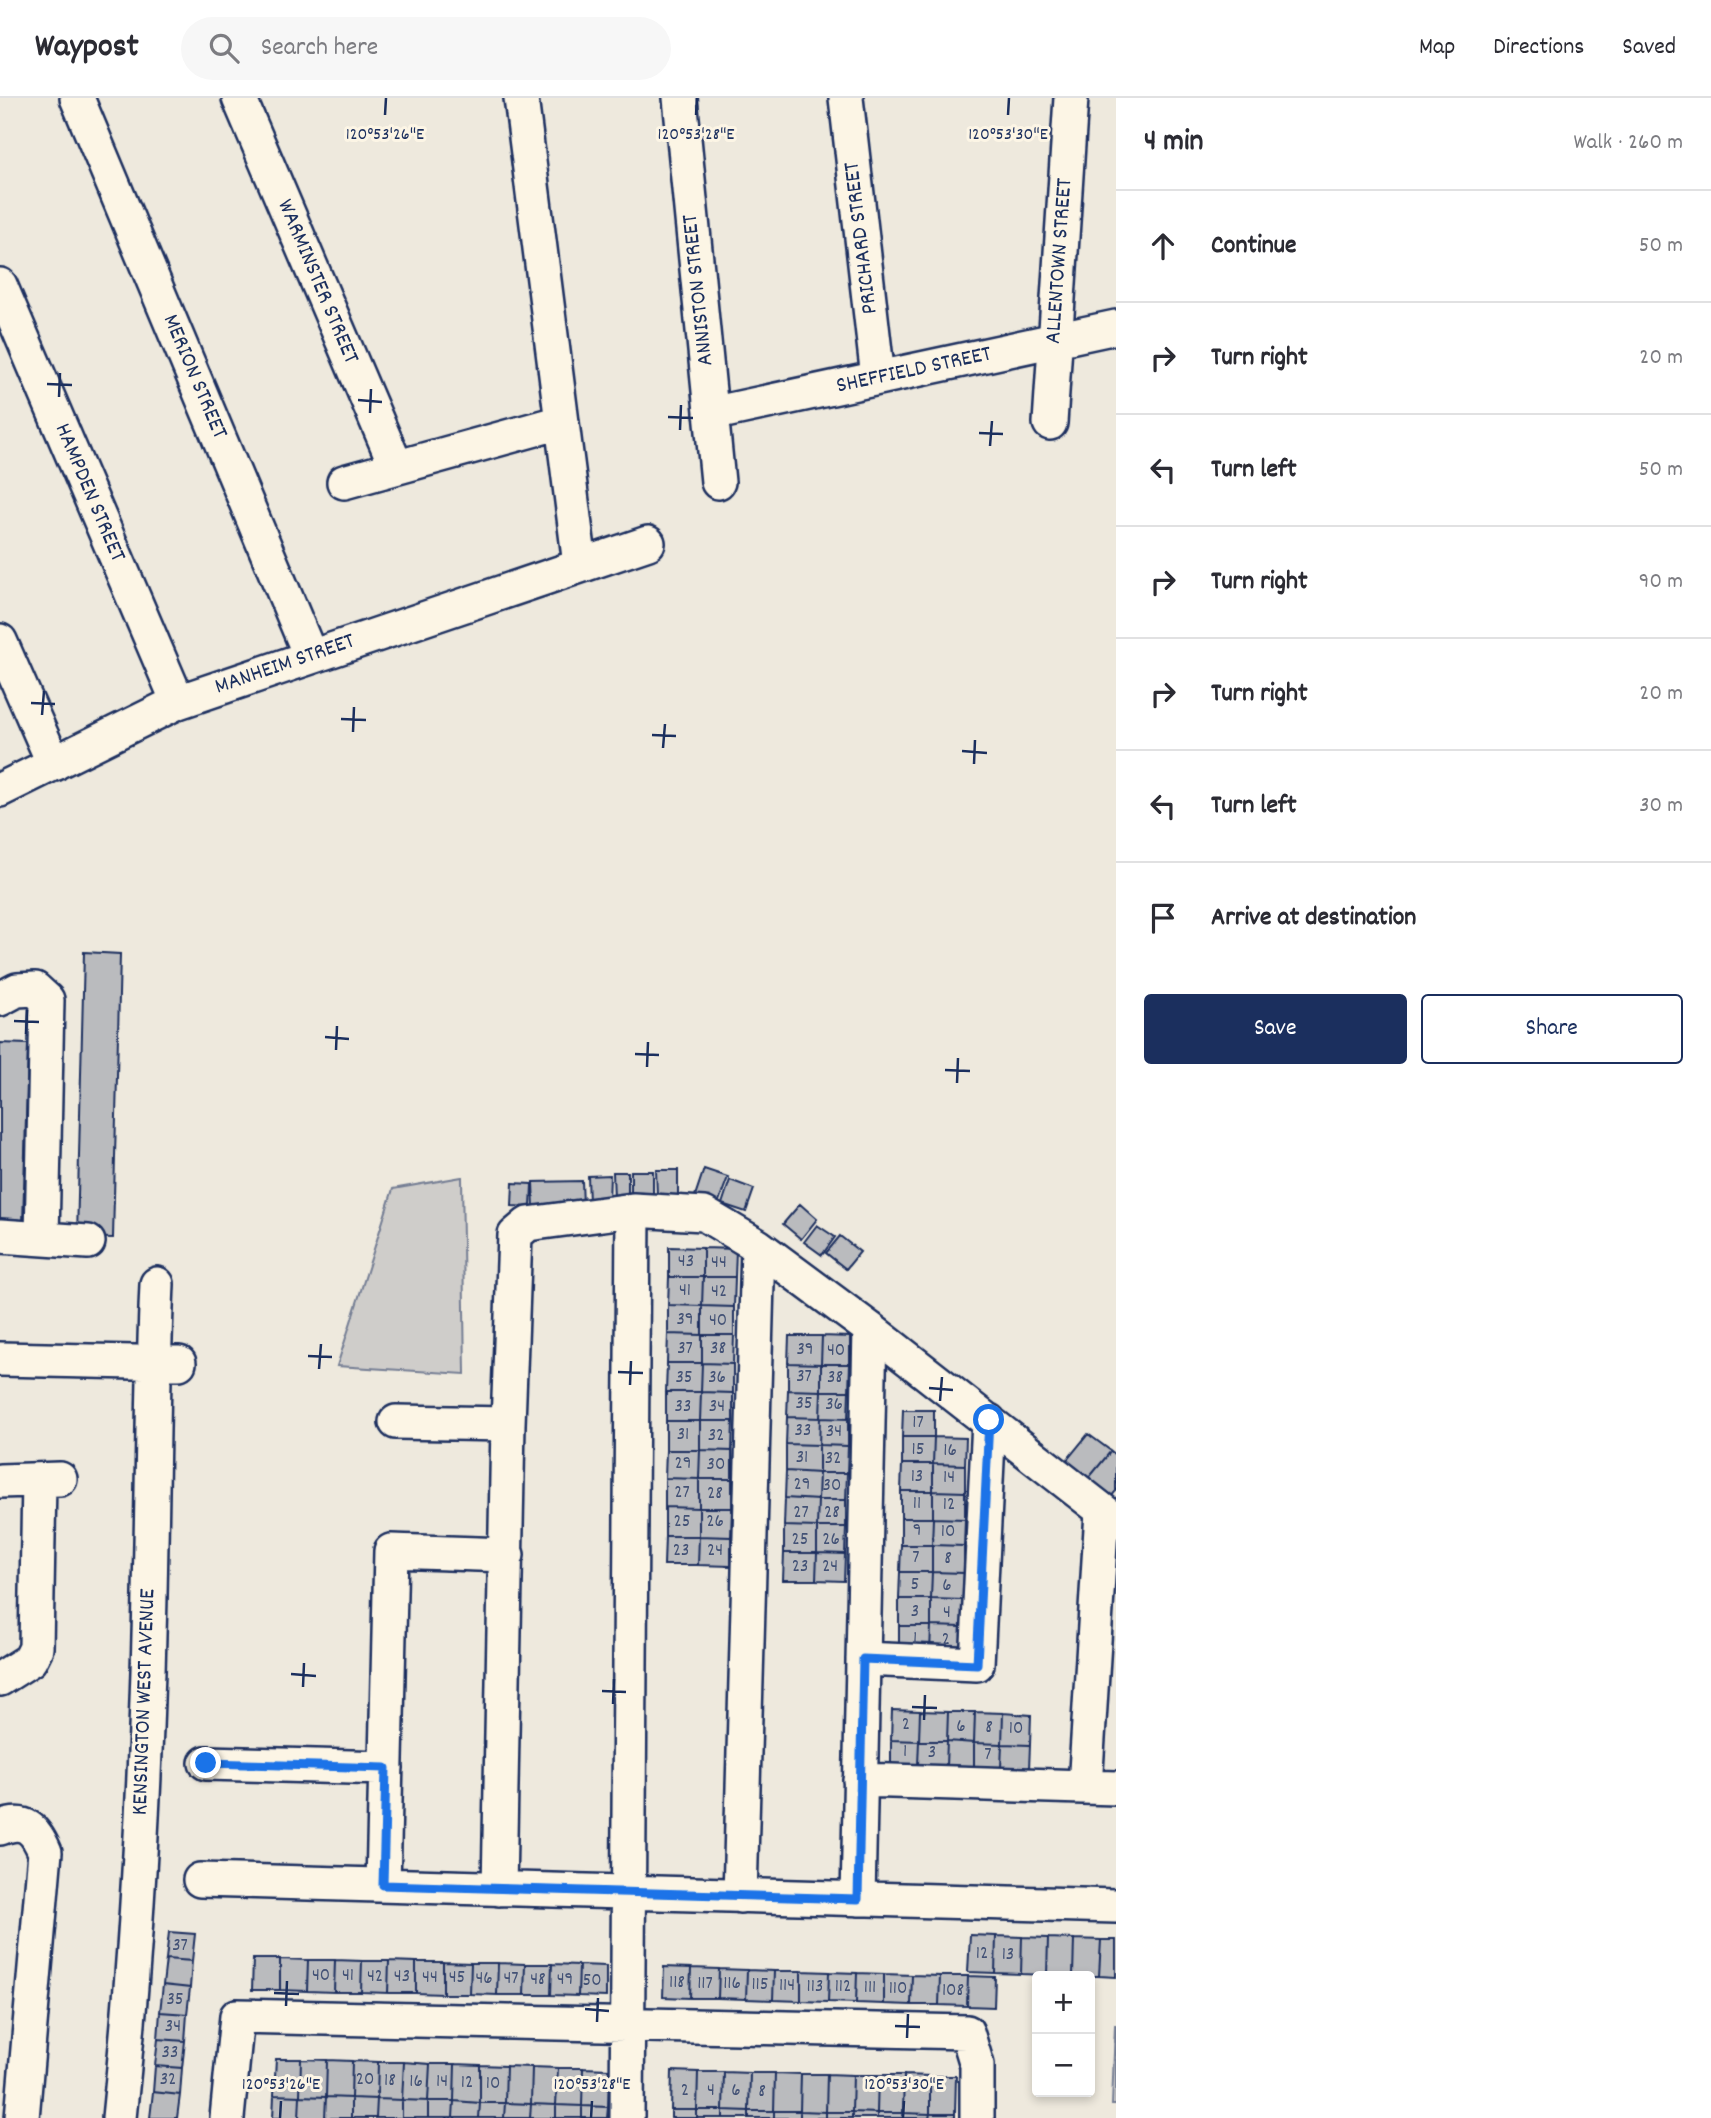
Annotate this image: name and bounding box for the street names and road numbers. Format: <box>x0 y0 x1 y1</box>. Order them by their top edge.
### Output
street label: PRICHARD STREET <box>836 160 888 316</box>
street label: ALLENTOWN STREET <box>1038 177 1082 345</box>
street label: WARMINSTER STREET <box>267 195 367 369</box>
street label: ANNISTON STREET <box>675 213 723 367</box>
street label: MERION STREET <box>153 309 235 445</box>
street label: SHEFFIELD STREET <box>833 338 995 404</box>
street label: HAMPDEN STREET <box>45 419 133 567</box>
street label: MANHEIM STREET <box>211 626 359 704</box>
street label: KENSINGTON WEST AVENUE <box>125 1587 165 1816</box>

